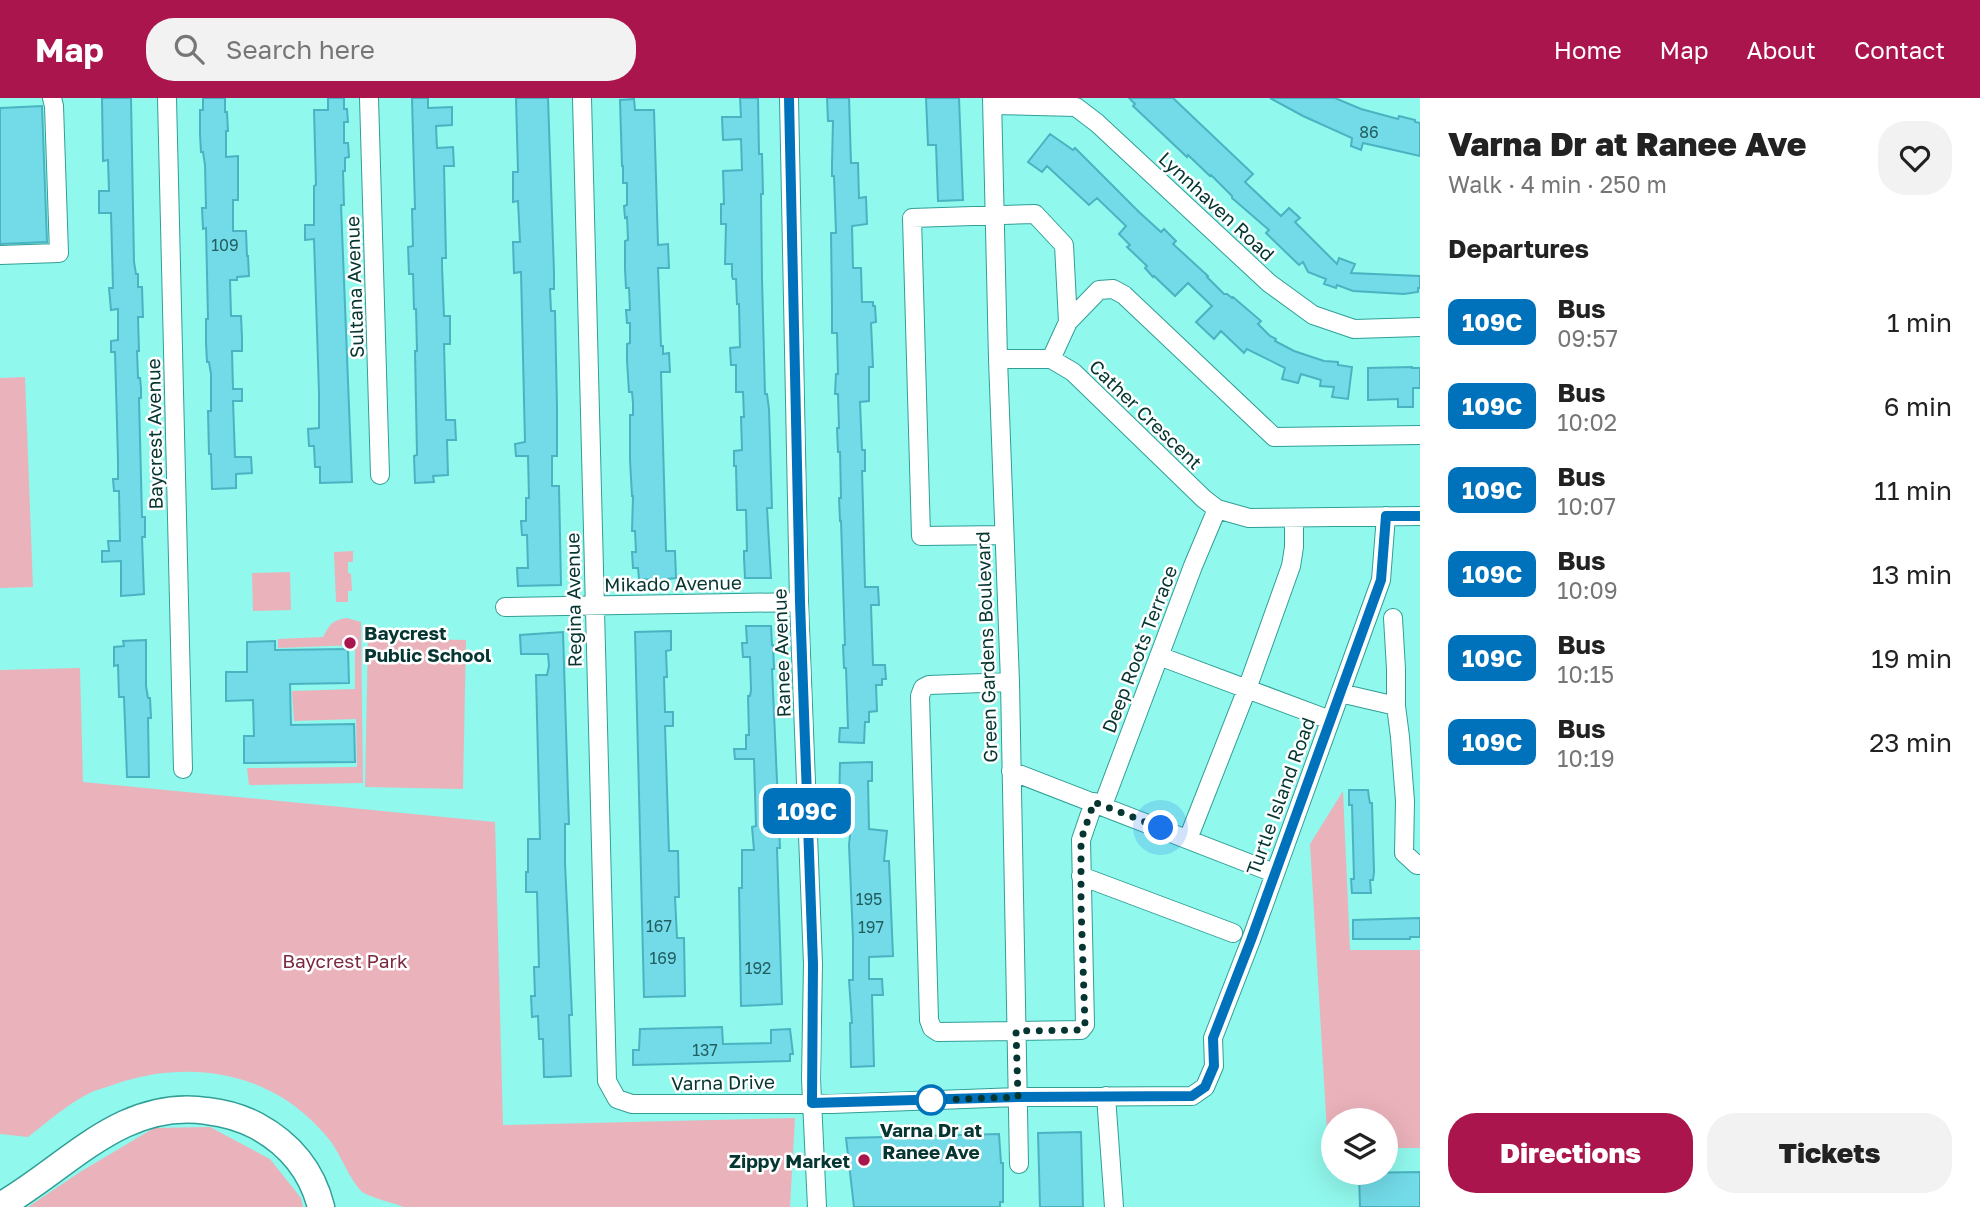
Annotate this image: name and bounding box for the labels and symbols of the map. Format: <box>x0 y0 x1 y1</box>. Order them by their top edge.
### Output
house number: 86 <box>1359 122 1379 142</box>
street label: Lynnhaven Road <box>1154 147 1280 265</box>
street label: Sultana Avenue <box>340 216 368 358</box>
house number: 109 <box>211 235 239 255</box>
street label: Cather Crescent <box>1085 354 1207 474</box>
street label: Baycrest Avenue <box>141 358 167 510</box>
street label: Green Gardens Boulevard <box>970 531 1002 763</box>
street label: Regina Avenue <box>560 532 586 668</box>
street label: Deep Roots Terrace <box>1096 562 1182 736</box>
street label: Mikado Avenue <box>604 570 742 596</box>
street label: Ranee Avenue <box>767 588 795 718</box>
place label: Baycrest Public School <box>364 621 491 666</box>
marker: Baycrest Public School <box>342 635 358 651</box>
street label: Turtle Island Road <box>1241 714 1319 878</box>
line badge: 109C <box>758 788 856 834</box>
your location <box>1143 810 1178 845</box>
house number: 195 <box>856 889 882 909</box>
house number: 167 <box>646 916 672 936</box>
house number: 197 <box>858 917 884 937</box>
house number: 169 <box>649 948 677 968</box>
park label: Baycrest Park <box>282 949 408 972</box>
house number: 192 <box>745 958 771 978</box>
house number: 137 <box>692 1040 718 1060</box>
street label: Varna Drive <box>671 1070 775 1094</box>
marker: Varna Dr at Ranee Ave <box>916 1085 946 1115</box>
place label: Varna Dr at Ranee Ave <box>880 1118 983 1163</box>
place label: Zippy Market <box>729 1149 850 1172</box>
marker: Zippy Market <box>856 1152 872 1168</box>

